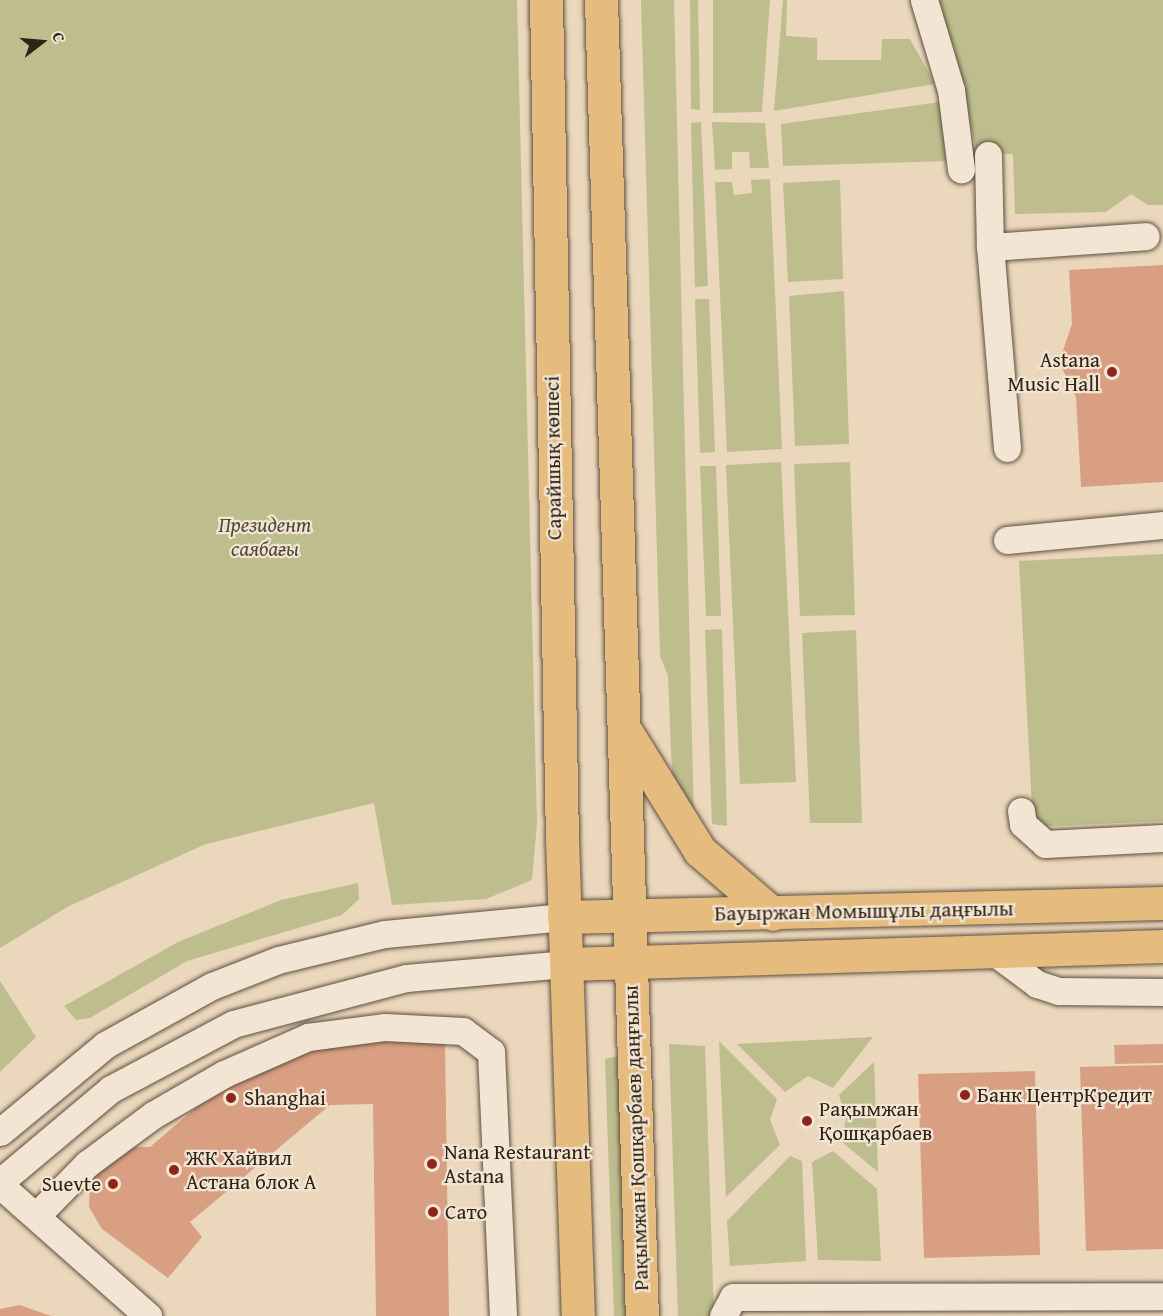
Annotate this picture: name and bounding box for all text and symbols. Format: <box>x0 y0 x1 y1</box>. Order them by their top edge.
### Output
north arrow <box>12 12 72 72</box>
text: С <box>47 29 72 45</box>
place label: Astana Music Hall <box>1008 347 1100 397</box>
marker: Astana Music Hall <box>1105 365 1119 379</box>
street label: Сарайшық көшесі <box>539 376 567 540</box>
park label: Президент саябағы <box>219 512 311 562</box>
street label: Бауыржан Момышұлы даңғылы <box>714 896 1014 926</box>
street label: Рақымжан Қошқарбаев даңғылы <box>618 985 654 1291</box>
place label: Банк ЦентрКредит <box>977 1082 1152 1108</box>
place label: Shanghai <box>244 1085 326 1111</box>
marker: Банк ЦентрКредит <box>958 1088 972 1102</box>
marker: Shanghai <box>222 1089 240 1107</box>
place label: Рақымжан Қошқарбаев <box>819 1096 932 1146</box>
marker: Рақымжан Қошқарбаев <box>800 1114 814 1128</box>
place label: Nana Restaurant Astana <box>444 1139 591 1189</box>
place label: ЖК Хайвил Астана блок А <box>186 1145 316 1195</box>
marker: Nana Restaurant Astana <box>425 1157 439 1171</box>
marker: ЖК Хайвил Астана блок А <box>167 1163 181 1177</box>
place label: Suevte <box>42 1171 101 1197</box>
marker: Suevte <box>106 1177 120 1191</box>
place label: Сато <box>445 1199 487 1225</box>
marker: Сато <box>426 1205 440 1219</box>

